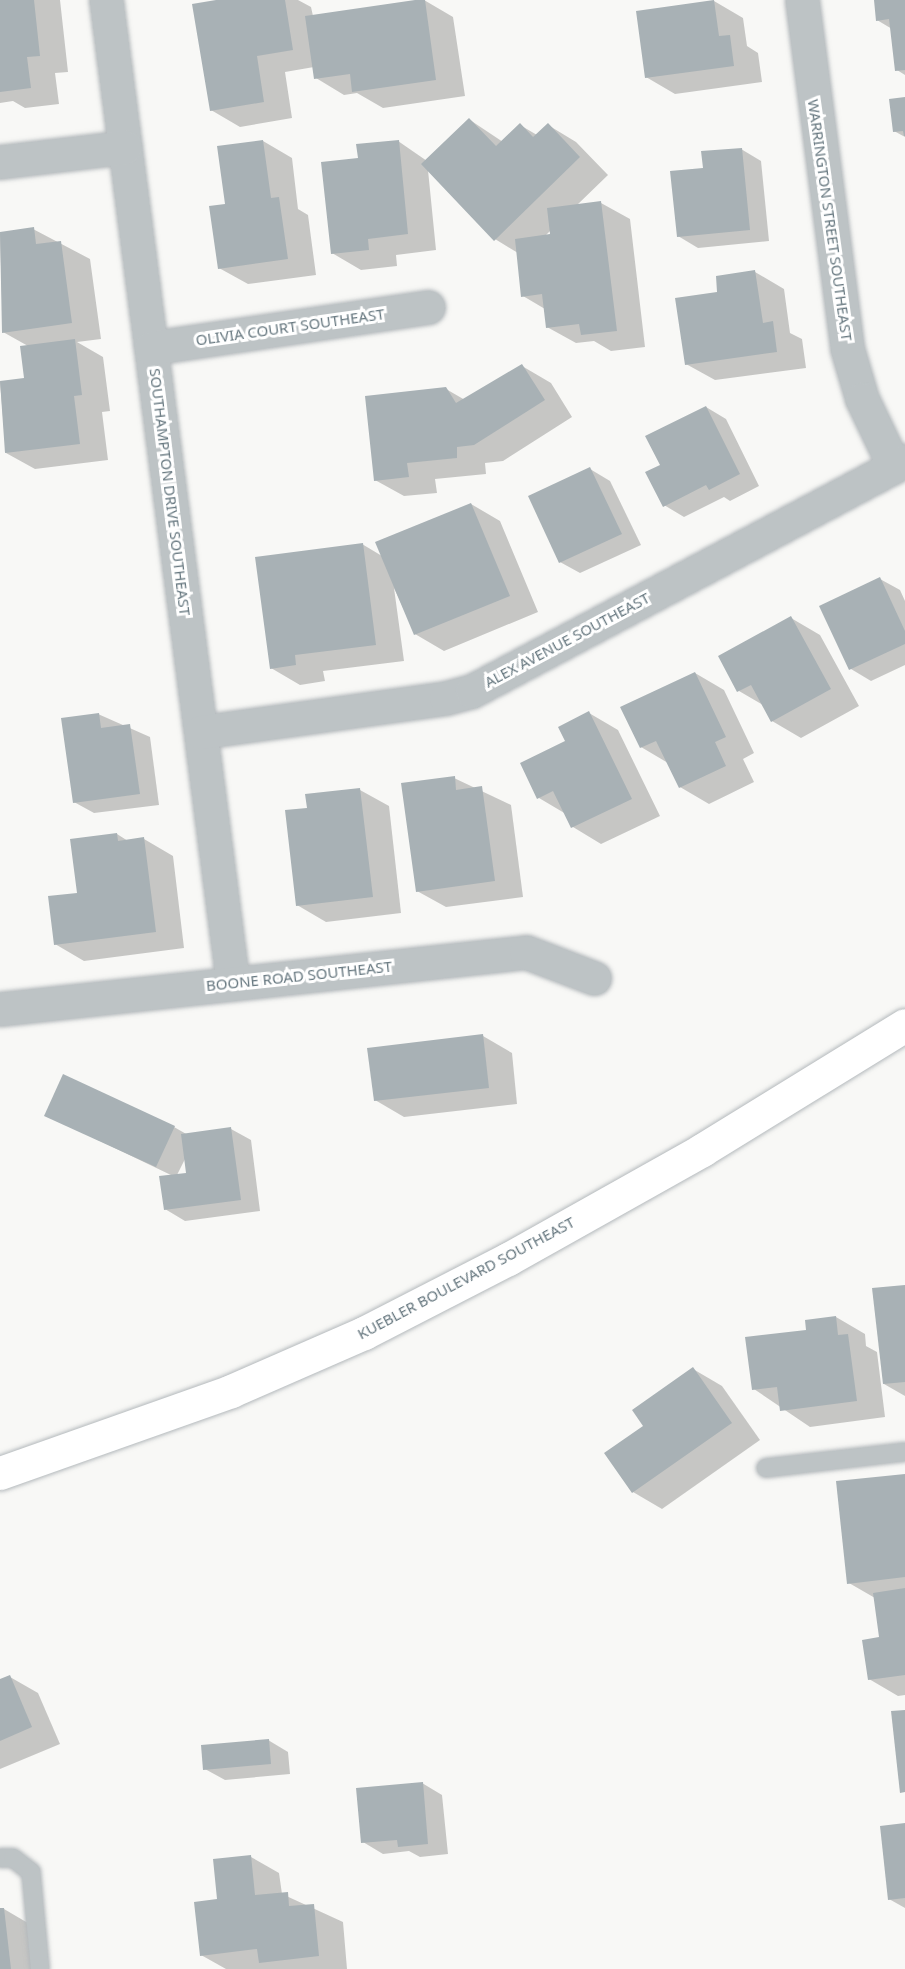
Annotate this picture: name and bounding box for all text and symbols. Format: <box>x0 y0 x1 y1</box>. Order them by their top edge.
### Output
street label: WARRINGTON STREET SOUTHEAST <box>804 98 856 342</box>
street label: OLIVIA COURT SOUTHEAST <box>194 305 386 349</box>
street label: SOUTHAMPTON DRIVE SOUTHEAST <box>146 367 194 617</box>
street label: ALEX AVENUE SOUTHEAST <box>481 589 653 691</box>
street label: BOONE ROAD SOUTHEAST <box>205 957 393 995</box>
street label: KUEBLER BOULEVARD SOUTHEAST <box>354 1213 578 1343</box>

